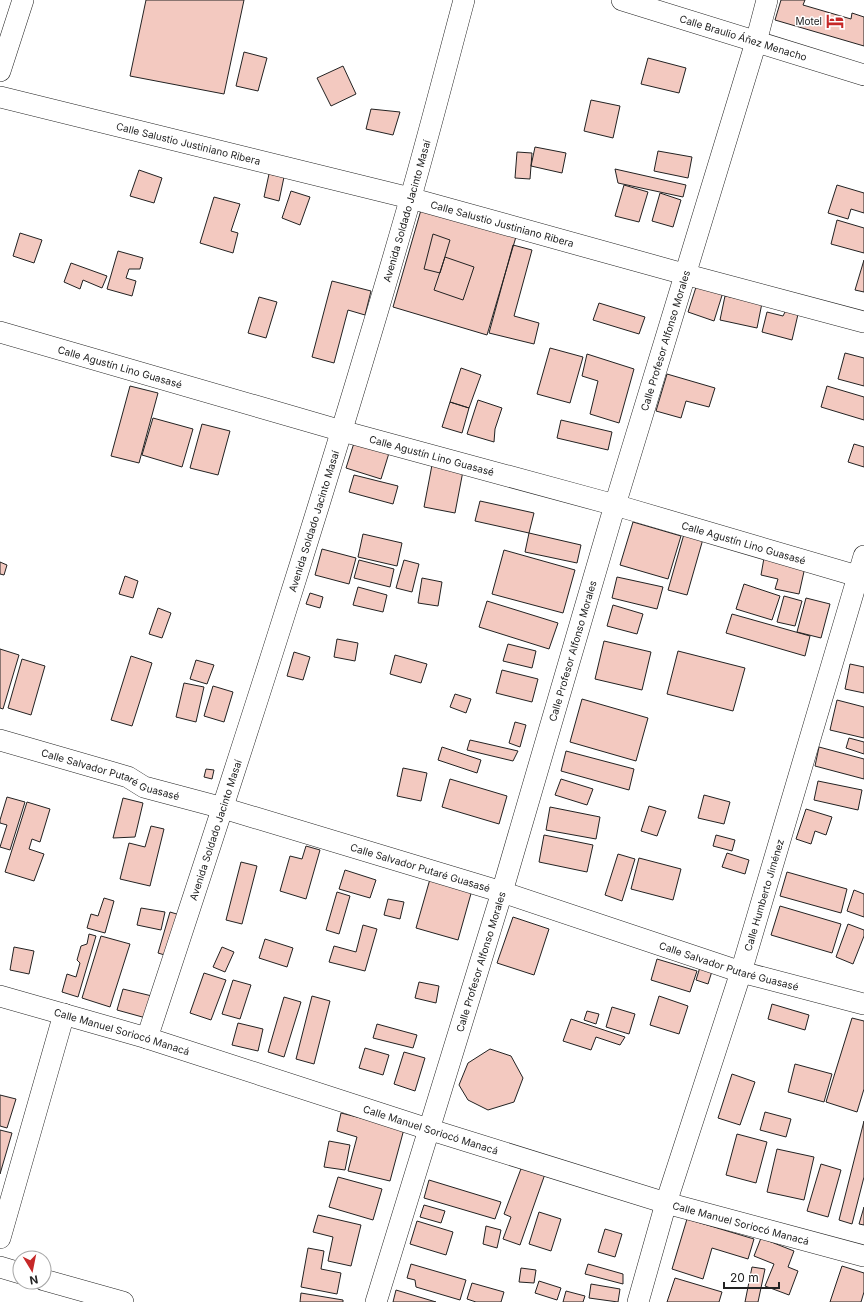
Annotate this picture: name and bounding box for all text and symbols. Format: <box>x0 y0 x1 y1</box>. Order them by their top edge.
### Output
hotel icon: Motel <box>825 11 845 31</box>
street label: Calle Braulio Áñez Menacho <box>678 12 809 63</box>
place label: Motel <box>796 15 822 27</box>
street label: Calle Salustio Justiniano Ribera <box>115 120 262 167</box>
street label: Avenida Soldado Jacinto Masaí <box>381 138 433 283</box>
street label: Calle Salustio Justiniano Ribera <box>429 198 575 249</box>
street label: Calle Profesor Alfonso Morales <box>638 269 692 412</box>
street label: Calle Agustín Lino Guasasé <box>56 343 184 390</box>
street label: Calle Agustín Lino Guasasé <box>368 433 496 478</box>
street label: Avenida Soldado Jacinto Masaí <box>286 449 341 593</box>
street label: Calle Agustín Lino Guasasé <box>680 519 807 567</box>
street label: Calle Profesor Alfonso Morales <box>546 579 599 723</box>
street label: Calle Salvador Putaré Guasasé <box>40 746 181 802</box>
street label: Avenida Soldado Jacinto Masaí <box>187 757 244 902</box>
street label: Calle Humberto Jiménez <box>742 838 786 953</box>
street label: Calle Salvador Putaré Guasasé <box>349 841 492 894</box>
street label: Calle Profesor Alfonso Morales <box>453 890 508 1033</box>
street label: Calle Salvador Putaré Guasasé <box>658 939 800 993</box>
street label: Calle Manuel Soriocó Manacá <box>53 1006 191 1057</box>
street label: Calle Manuel Soriocó Manacá <box>362 1102 500 1156</box>
street label: Calle Manuel Soriocó Manacá <box>671 1199 811 1247</box>
north arrow <box>12 1250 52 1290</box>
scale bar <box>724 1264 779 1290</box>
text: 20 m <box>730 1270 759 1285</box>
text: N <box>28 1272 39 1287</box>

